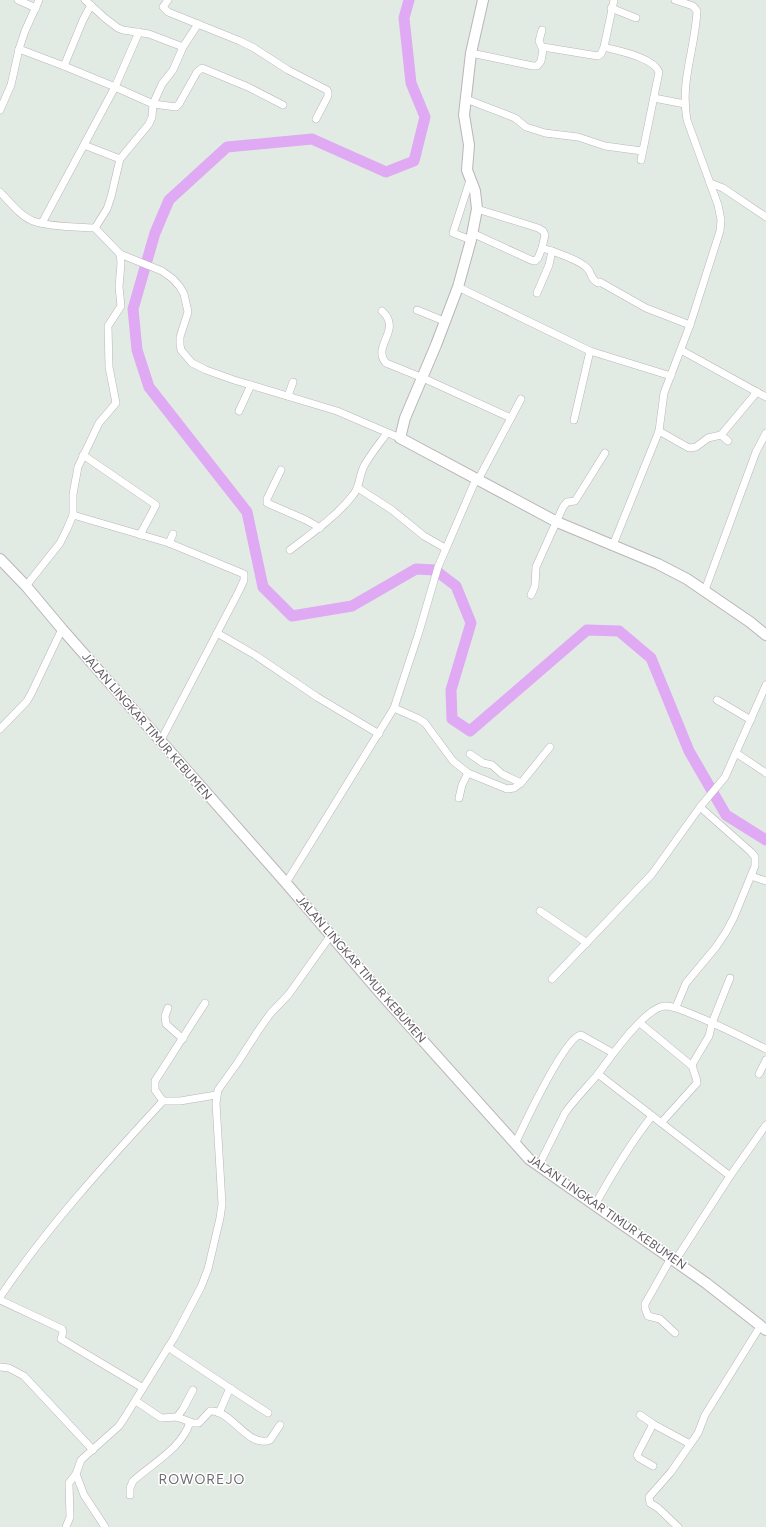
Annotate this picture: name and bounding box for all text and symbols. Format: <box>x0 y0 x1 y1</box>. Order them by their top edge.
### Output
street label: JALAN LINGKAR TIMUR KEBUMEN <box>79 650 215 802</box>
street label: JALAN LINGKAR TIMUR KEBUMEN <box>293 893 429 1045</box>
street label: JALAN LINGKAR TIMUR KEBUMEN <box>525 1152 689 1272</box>
district label: ROWOREJO <box>159 1471 245 1488</box>

